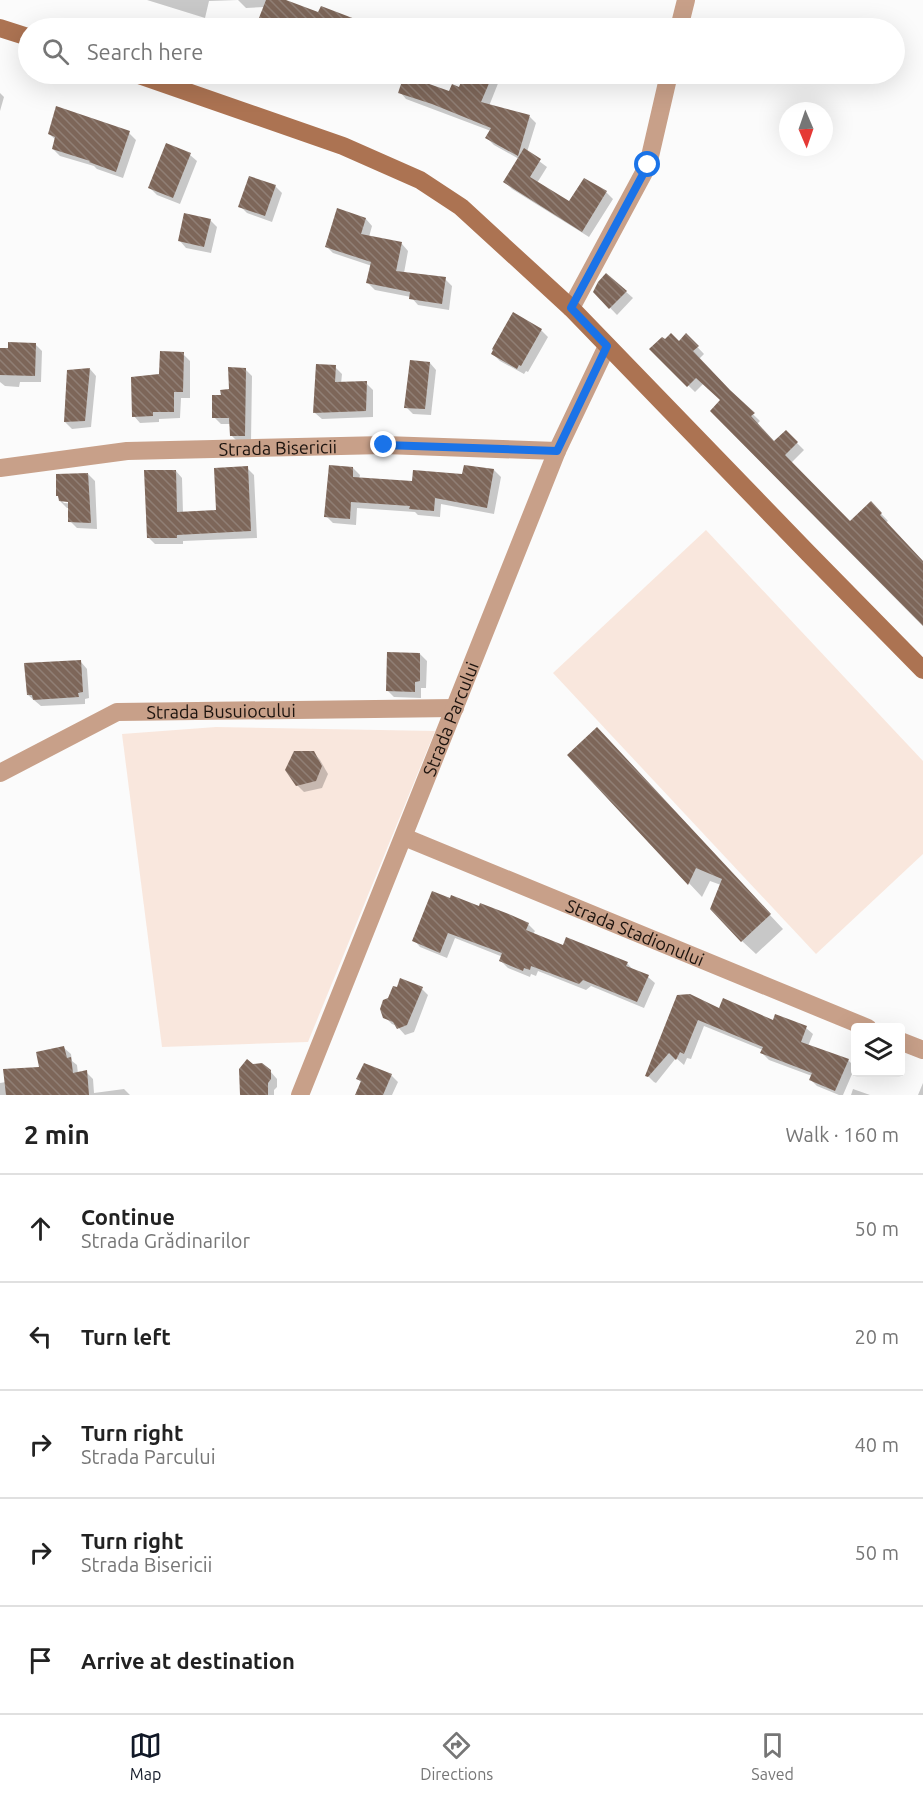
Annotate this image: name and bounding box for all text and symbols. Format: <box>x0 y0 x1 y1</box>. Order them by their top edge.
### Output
search box <box>18 18 905 84</box>
icon: search <box>39 35 72 68</box>
text: Search here <box>87 39 203 64</box>
north arrow <box>779 102 833 156</box>
route start <box>634 151 660 177</box>
route end <box>370 431 396 457</box>
street label: Strada Bisericii <box>218 436 337 459</box>
street label: Strada Parcului <box>418 659 482 779</box>
street label: Strada Busuiocului <box>146 700 296 722</box>
street label: Strada Stadionului <box>563 895 707 970</box>
map controls <box>851 1023 905 1077</box>
button: layers <box>851 1023 905 1077</box>
text: 2 min <box>24 1120 90 1149</box>
text: Walk · 160 m <box>786 1123 899 1146</box>
text: Continue <box>81 1204 175 1229</box>
icon: ahead <box>24 1212 57 1245</box>
text: 50 m <box>855 1217 899 1240</box>
text: Strada Grădinarilor <box>81 1229 250 1252</box>
icon: left <box>24 1320 57 1353</box>
text: Turn left <box>81 1324 171 1349</box>
text: 20 m <box>855 1325 899 1348</box>
text: Turn right <box>81 1420 183 1445</box>
icon: right <box>24 1428 57 1461</box>
text: 40 m <box>855 1433 899 1456</box>
text: Strada Parcului <box>81 1445 216 1468</box>
text: Turn right <box>81 1528 183 1553</box>
icon: right <box>24 1536 57 1569</box>
text: 50 m <box>855 1541 899 1564</box>
text: Strada Bisericii <box>81 1553 212 1576</box>
icon: arrive <box>24 1644 57 1677</box>
text: Arrive at destination <box>81 1648 295 1673</box>
tab: Map <box>129 1729 162 1783</box>
tab: Directions <box>420 1729 493 1783</box>
tab: Saved <box>751 1729 794 1783</box>

